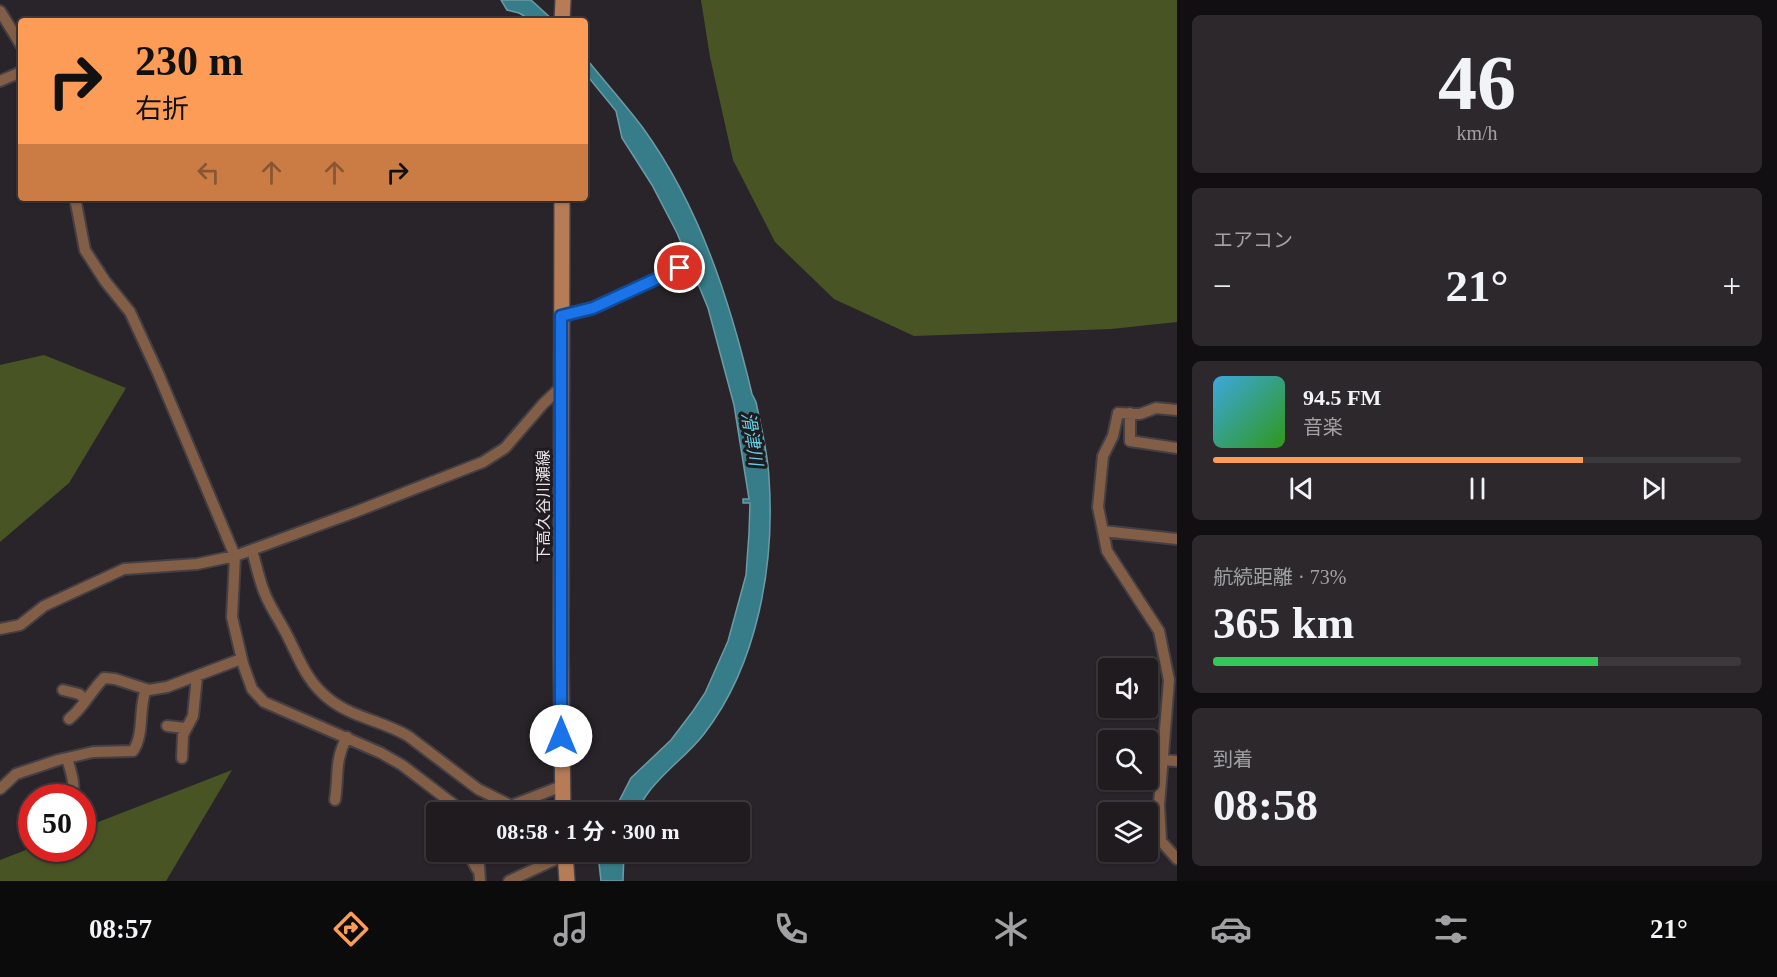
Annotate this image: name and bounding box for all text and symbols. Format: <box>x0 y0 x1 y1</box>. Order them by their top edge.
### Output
text: 230 m <box>135 38 244 84</box>
text: 46 <box>1438 39 1516 126</box>
icon: right <box>36 42 114 120</box>
text: 右折 <box>135 94 189 124</box>
text: km/h <box>1456 122 1498 144</box>
icon: left <box>192 156 225 189</box>
icon: ahead <box>255 156 288 189</box>
icon: ahead <box>318 156 351 189</box>
icon: right <box>381 156 414 189</box>
text: エアコン <box>1213 229 1293 251</box>
pin <box>654 242 705 293</box>
icon: arrive <box>663 251 696 284</box>
text: 21° <box>1446 261 1509 311</box>
text: − <box>1213 268 1232 304</box>
text: + <box>1722 268 1741 304</box>
text: 94.5 FM <box>1303 385 1381 410</box>
water label: 滑津川 <box>738 411 766 469</box>
text: 音楽 <box>1303 416 1343 438</box>
street label: 下高久谷川瀬線 <box>535 450 552 562</box>
icon: previous <box>1285 472 1318 505</box>
icon: pause <box>1461 472 1494 505</box>
icon: next <box>1637 472 1670 505</box>
text: 航続距離 · 73% <box>1213 566 1346 588</box>
text: 365 km <box>1213 598 1354 648</box>
map controls <box>1098 658 1158 862</box>
button: sound <box>1098 658 1158 718</box>
position arrow <box>529 704 593 768</box>
button: search <box>1098 730 1158 790</box>
text: 到着 <box>1213 748 1253 770</box>
text: 08:58 <box>1213 780 1318 830</box>
speed limit sign: 50 <box>18 784 96 862</box>
button: layers <box>1098 802 1158 862</box>
text: 08:58 · 1 分 · 300 m <box>496 819 680 844</box>
icon: directions <box>330 908 372 950</box>
icon: music <box>550 908 592 950</box>
icon: phone <box>770 908 812 950</box>
icon: climate <box>990 908 1032 950</box>
icon: car <box>1210 908 1252 950</box>
icon: filters <box>1430 908 1472 950</box>
text: 08:57 <box>89 914 152 944</box>
text: 21° <box>1650 914 1688 944</box>

